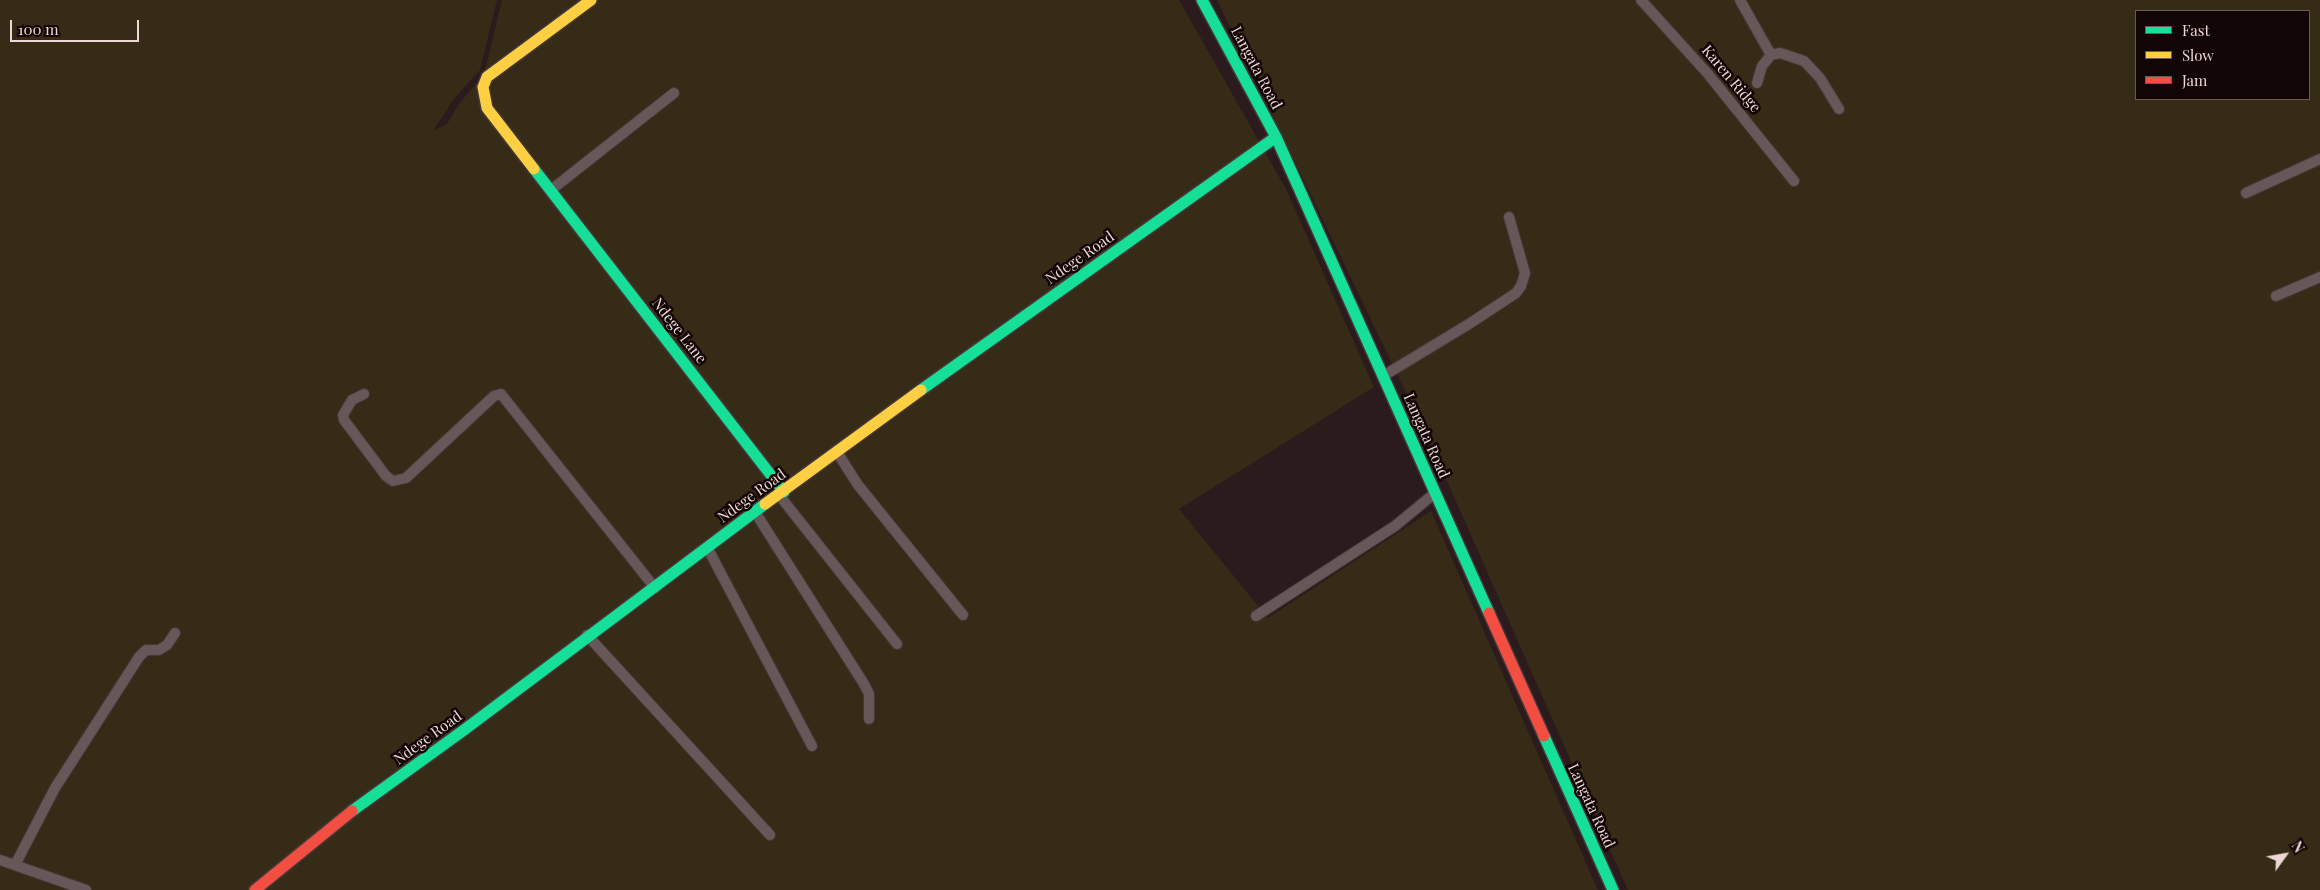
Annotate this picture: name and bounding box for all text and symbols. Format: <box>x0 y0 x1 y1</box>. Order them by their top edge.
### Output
scale bar <box>12 10 141 42</box>
legend <box>2135 10 2310 100</box>
text: 100 m <box>18 19 59 39</box>
text: Fast <box>2182 20 2210 40</box>
street label: Langata Road <box>1227 24 1285 112</box>
street label: Karen Ridge <box>1698 42 1764 116</box>
text: Slow <box>2182 45 2214 65</box>
text: Jam <box>2182 70 2207 90</box>
street label: Ndege Road <box>1042 228 1118 288</box>
street label: Ndege Lane <box>648 295 710 367</box>
street label: Langata Road <box>1399 391 1453 481</box>
street label: Ndege Road <box>714 465 790 527</box>
street label: Ndege Road <box>390 707 466 769</box>
street label: Langata Road <box>1564 761 1618 851</box>
north arrow <box>2260 830 2310 880</box>
text: N <box>2287 837 2309 856</box>

